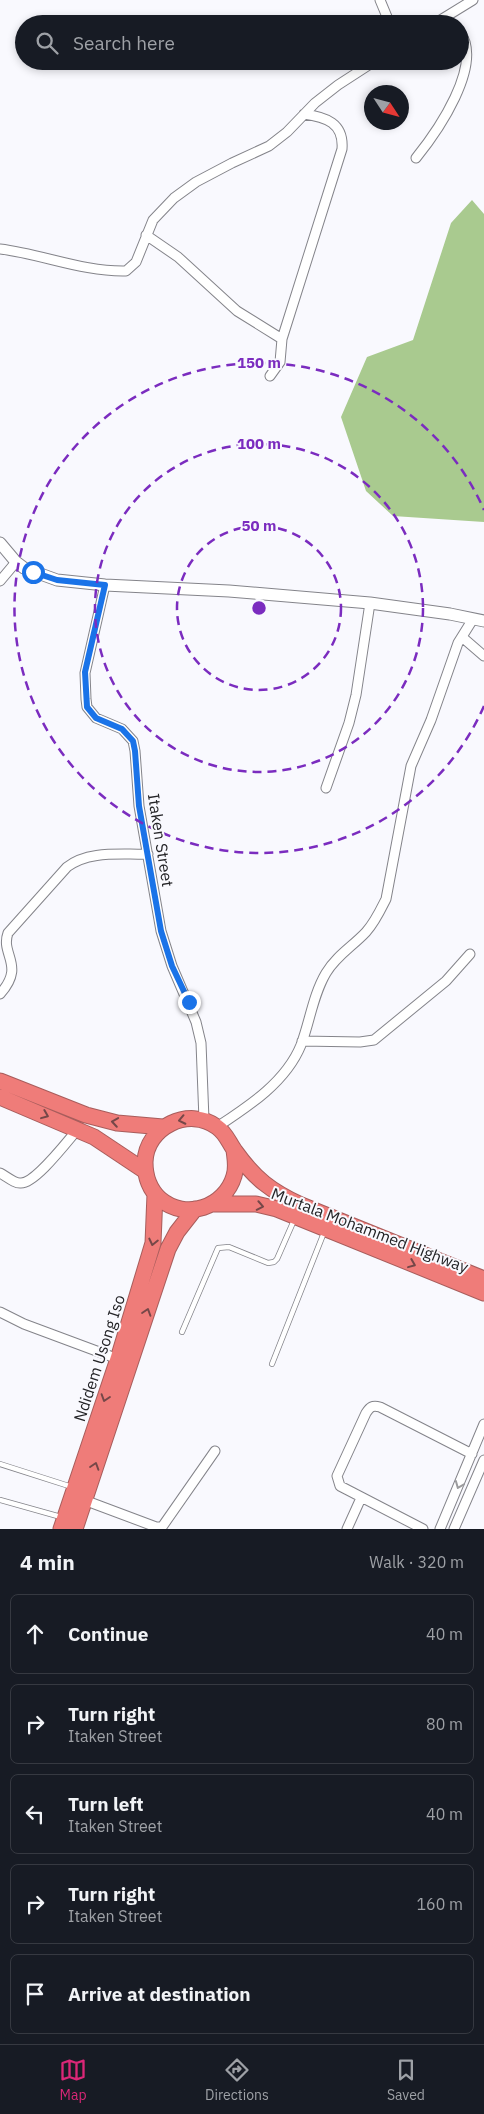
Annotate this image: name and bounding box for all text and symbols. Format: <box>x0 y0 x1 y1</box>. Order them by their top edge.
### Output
search box <box>15 15 469 70</box>
icon: search <box>33 29 61 57</box>
text: Search here <box>73 31 175 55</box>
north arrow <box>364 85 409 130</box>
text: 150 m <box>237 353 281 372</box>
text: 100 m <box>237 434 281 453</box>
text: 50 m <box>242 516 276 535</box>
route start <box>22 561 45 584</box>
centre of rings <box>250 599 268 617</box>
street label: Itaken Street <box>144 792 178 888</box>
route end <box>178 991 201 1014</box>
one-way arrow <box>40 1109 49 1119</box>
one-way arrow <box>177 1114 186 1124</box>
one-way arrow <box>110 1117 119 1127</box>
street label: Murtala Mohammed Highway <box>269 1183 471 1277</box>
one-way arrow <box>256 1200 265 1210</box>
one-way arrow <box>148 1238 159 1247</box>
one-way arrow <box>407 1258 416 1268</box>
street label: Ndidem Usong Iso <box>69 1292 129 1424</box>
one-way arrow <box>141 1308 151 1316</box>
one-way arrow <box>101 1393 111 1401</box>
one-way arrow <box>90 1462 100 1471</box>
one-way arrow <box>455 1480 465 1489</box>
text: 4 min <box>20 1548 75 1576</box>
text: Walk · 320 m <box>369 1552 464 1572</box>
icon: ahead <box>21 1620 49 1648</box>
text: Continue <box>68 1622 148 1646</box>
text: 40 m <box>426 1624 463 1644</box>
text: Turn right <box>68 1702 155 1726</box>
icon: right <box>21 1710 49 1738</box>
text: 80 m <box>426 1714 463 1734</box>
text: Itaken Street <box>68 1726 162 1746</box>
text: Turn left <box>68 1792 144 1816</box>
icon: left <box>21 1800 49 1828</box>
text: 40 m <box>426 1804 463 1824</box>
text: Itaken Street <box>68 1816 162 1836</box>
text: Turn right <box>68 1882 155 1906</box>
icon: right <box>21 1890 49 1918</box>
text: 160 m <box>416 1894 463 1914</box>
text: Itaken Street <box>68 1906 162 1926</box>
icon: arrive <box>21 1980 49 2008</box>
text: Arrive at destination <box>68 1982 251 2006</box>
tab: Map <box>59 2056 87 2104</box>
tab: Directions <box>205 2056 269 2104</box>
tab: Saved <box>387 2056 425 2104</box>

